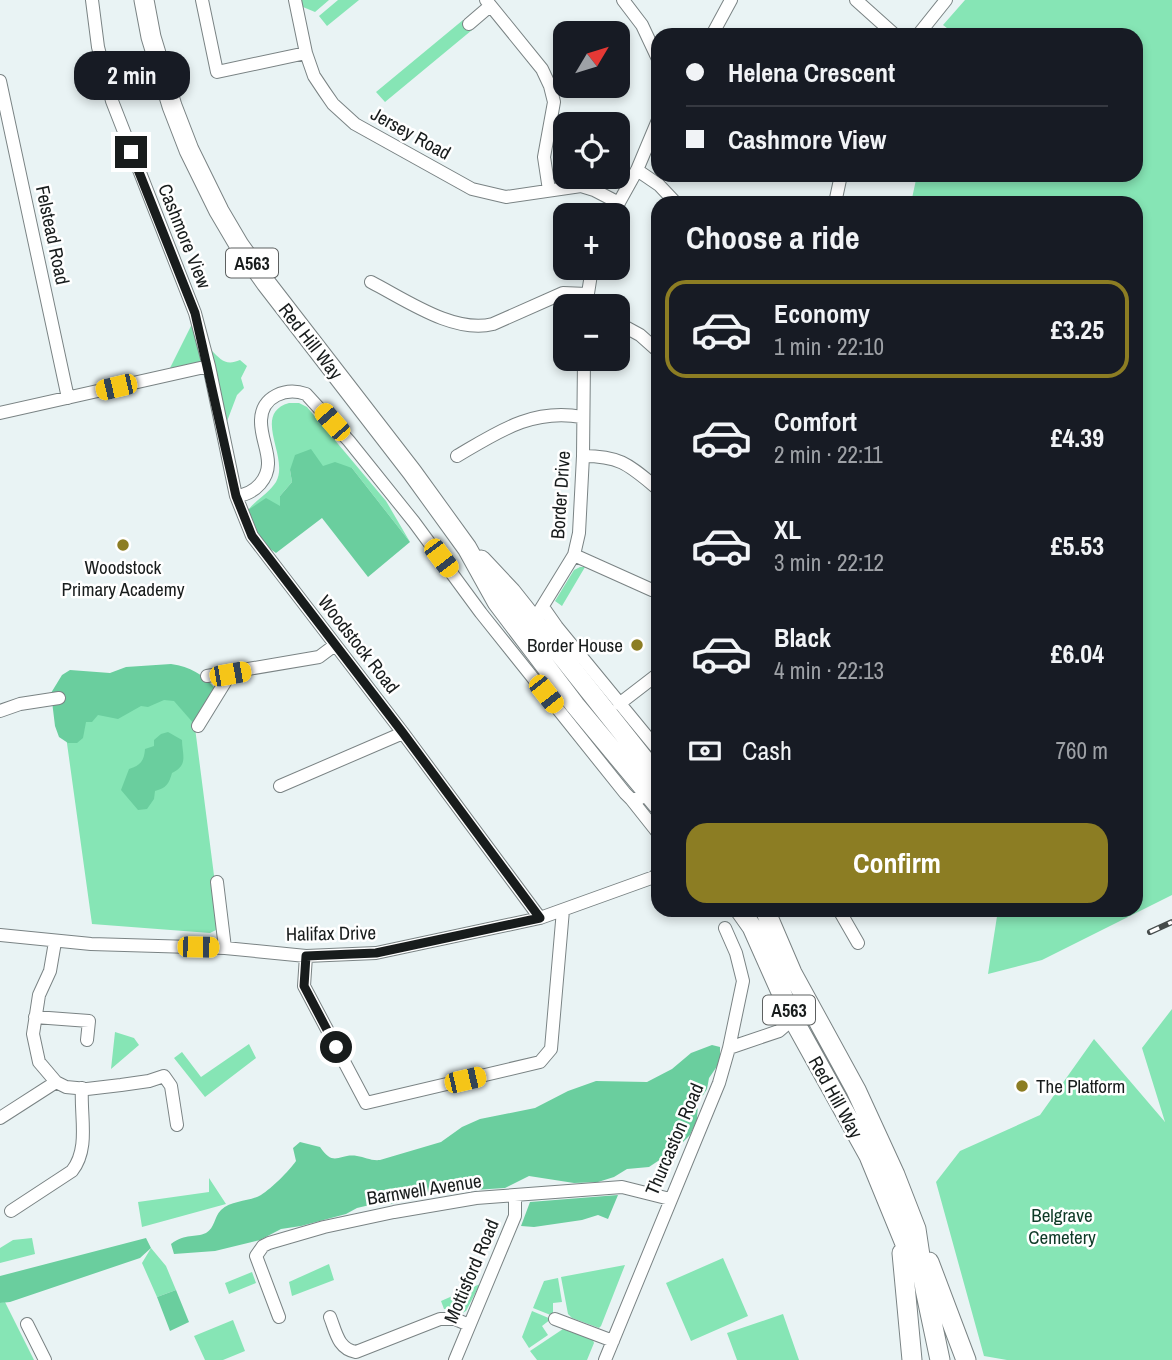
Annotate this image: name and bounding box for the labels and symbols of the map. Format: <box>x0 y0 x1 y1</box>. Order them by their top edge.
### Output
north arrow <box>553 21 630 98</box>
callout: 2 min <box>73 51 189 100</box>
street label: Jersey Road <box>366 100 456 166</box>
route end <box>115 136 147 168</box>
street label: Cashmore View <box>152 180 218 293</box>
street label: Felstead Road <box>30 183 76 287</box>
road number: A563 <box>226 248 278 278</box>
street label: Red Hill Way <box>273 297 349 385</box>
car <box>94 372 139 402</box>
car <box>311 399 354 445</box>
street label: Border Drive <box>544 450 576 540</box>
car <box>420 535 463 581</box>
marker: Woodstock Primary Academy <box>115 537 131 553</box>
place label: Woodstock Primary Academy <box>62 554 185 602</box>
street label: Woodstock Road <box>312 589 406 699</box>
place label: Border House <box>527 632 623 658</box>
marker: Border House <box>629 637 645 653</box>
car <box>208 660 253 688</box>
car <box>525 671 568 717</box>
street label: Halifax Drive <box>286 919 376 947</box>
car <box>177 936 220 958</box>
road number: A563 <box>763 995 815 1024</box>
route start <box>320 1031 352 1063</box>
street label: Red Hill Way <box>803 1051 869 1143</box>
car <box>443 1065 488 1095</box>
place label: The Platform <box>1036 1073 1125 1099</box>
marker: The Platform <box>1014 1078 1030 1094</box>
street label: Thurcaston Road <box>639 1079 709 1199</box>
street label: Barnwell Avenue <box>365 1167 483 1211</box>
park label: Belgrave Cemetery <box>1028 1202 1096 1250</box>
street label: Mottisford Road <box>437 1215 505 1327</box>

